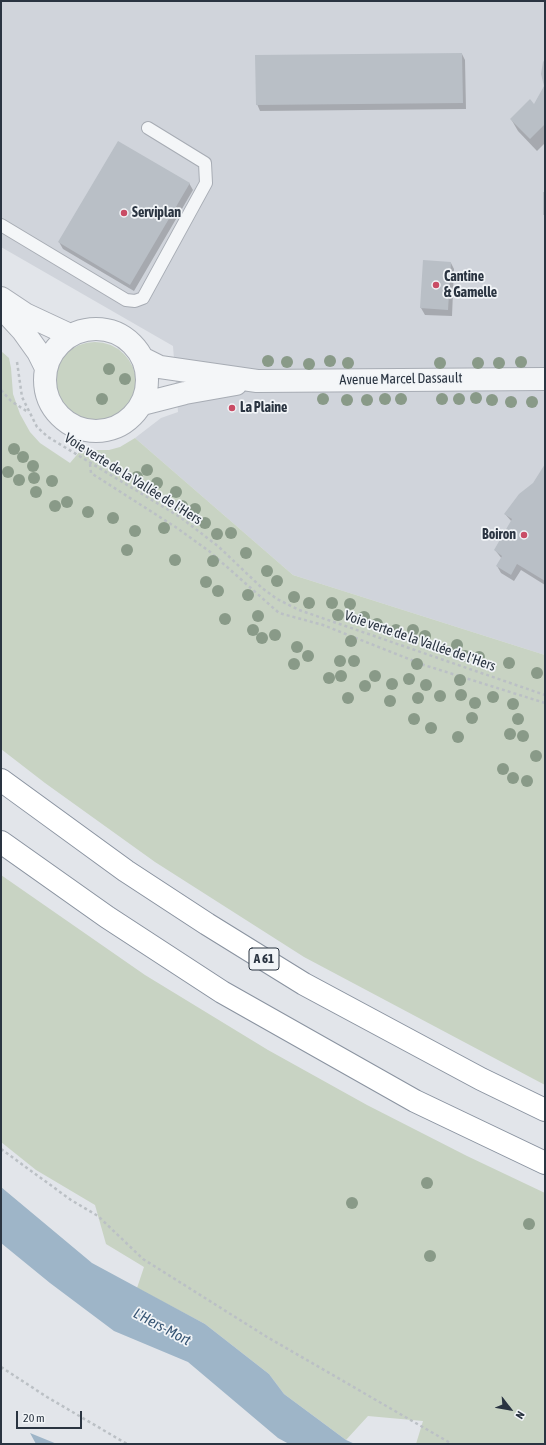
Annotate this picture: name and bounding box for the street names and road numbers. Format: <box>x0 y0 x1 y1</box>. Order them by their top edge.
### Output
street label: Avenue Marcel Dassault <box>339 370 463 388</box>
street label: Voie verte de la Vallée de l'Hers <box>61 430 205 528</box>
street label: Voie verte de la Vallée de l'Hers <box>342 607 498 675</box>
road number: A 61 <box>249 948 279 970</box>

